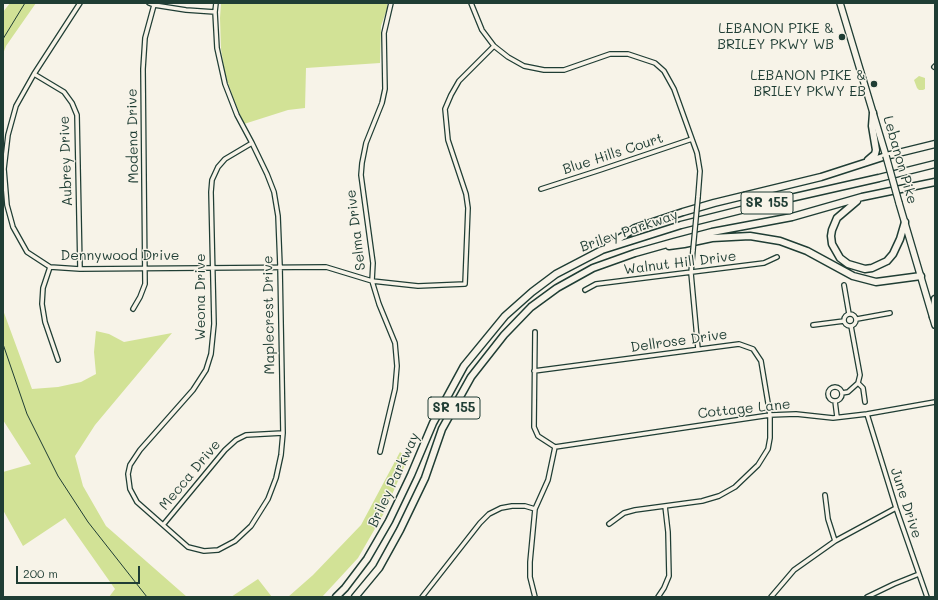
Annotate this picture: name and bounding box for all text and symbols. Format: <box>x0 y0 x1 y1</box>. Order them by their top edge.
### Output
place label: LEBANON PIKE & BRILEY PKWY WB <box>717 21 834 54</box>
marker: LEBANON PIKE & BRILEY PKWY WB <box>837 32 847 42</box>
place label: LEBANON PIKE & BRILEY PKWY EB <box>750 68 866 100</box>
marker: LEBANON PIKE & BRILEY PKWY EB <box>869 79 879 89</box>
street label: Modena Drive <box>124 88 142 184</box>
street label: Lebanon Pike <box>879 114 921 206</box>
street label: Aubrey Drive <box>56 115 76 207</box>
street label: Blue Hills Court <box>561 130 665 178</box>
street label: Selma Drive <box>343 189 369 271</box>
road number: SR 155 <box>741 192 793 214</box>
street label: Briley Parkway <box>578 206 680 256</box>
street label: Dennywood Drive <box>61 248 179 264</box>
street label: Walnut Hill Drive <box>623 248 737 278</box>
street label: Weona Drive <box>193 253 209 341</box>
street label: Maplecrest Drive <box>260 255 278 375</box>
street label: Dellrose Drive <box>630 326 728 356</box>
street label: Cottage Lane <box>697 396 791 422</box>
road number: SR 155 <box>428 397 480 419</box>
street label: Briley Parkway <box>365 430 423 530</box>
street label: Mecca Drive <box>156 436 224 514</box>
street label: June Drive <box>887 466 925 540</box>
scale bar <box>18 558 142 584</box>
text: 200 m <box>23 565 58 581</box>

